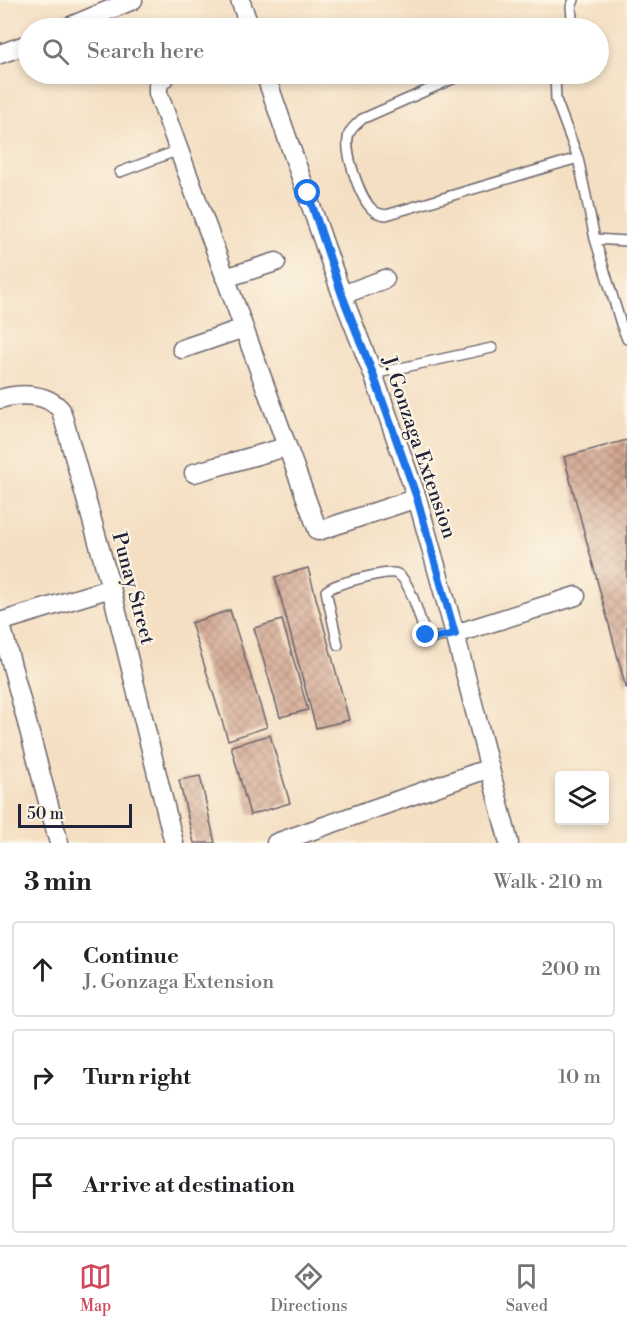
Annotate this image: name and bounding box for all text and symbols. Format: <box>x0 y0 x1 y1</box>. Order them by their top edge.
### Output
search box <box>18 18 609 84</box>
icon: search <box>39 35 72 68</box>
text: Search here <box>87 38 204 65</box>
route start <box>294 179 320 205</box>
street label: J. Gonzaga Extension <box>375 352 462 542</box>
street label: Punay Street <box>106 529 160 647</box>
route end <box>412 621 438 647</box>
map controls <box>555 771 609 825</box>
button: layers <box>555 771 609 825</box>
scale bar <box>18 801 132 828</box>
text: 50 m <box>27 804 64 824</box>
text: 3 min <box>24 866 92 898</box>
text: Walk · 210 m <box>494 870 603 895</box>
text: Continue <box>83 943 179 970</box>
icon: ahead <box>26 953 59 986</box>
text: 200 m <box>541 957 601 982</box>
text: J. Gonzaga Extension <box>83 970 274 995</box>
icon: right <box>26 1061 59 1094</box>
text: Turn right <box>83 1064 191 1091</box>
text: 10 m <box>558 1065 601 1090</box>
icon: arrive <box>26 1169 59 1202</box>
text: Arrive at destination <box>83 1172 295 1199</box>
tab: Map <box>79 1260 112 1316</box>
tab: Directions <box>270 1260 348 1316</box>
tab: Saved <box>506 1260 548 1316</box>

